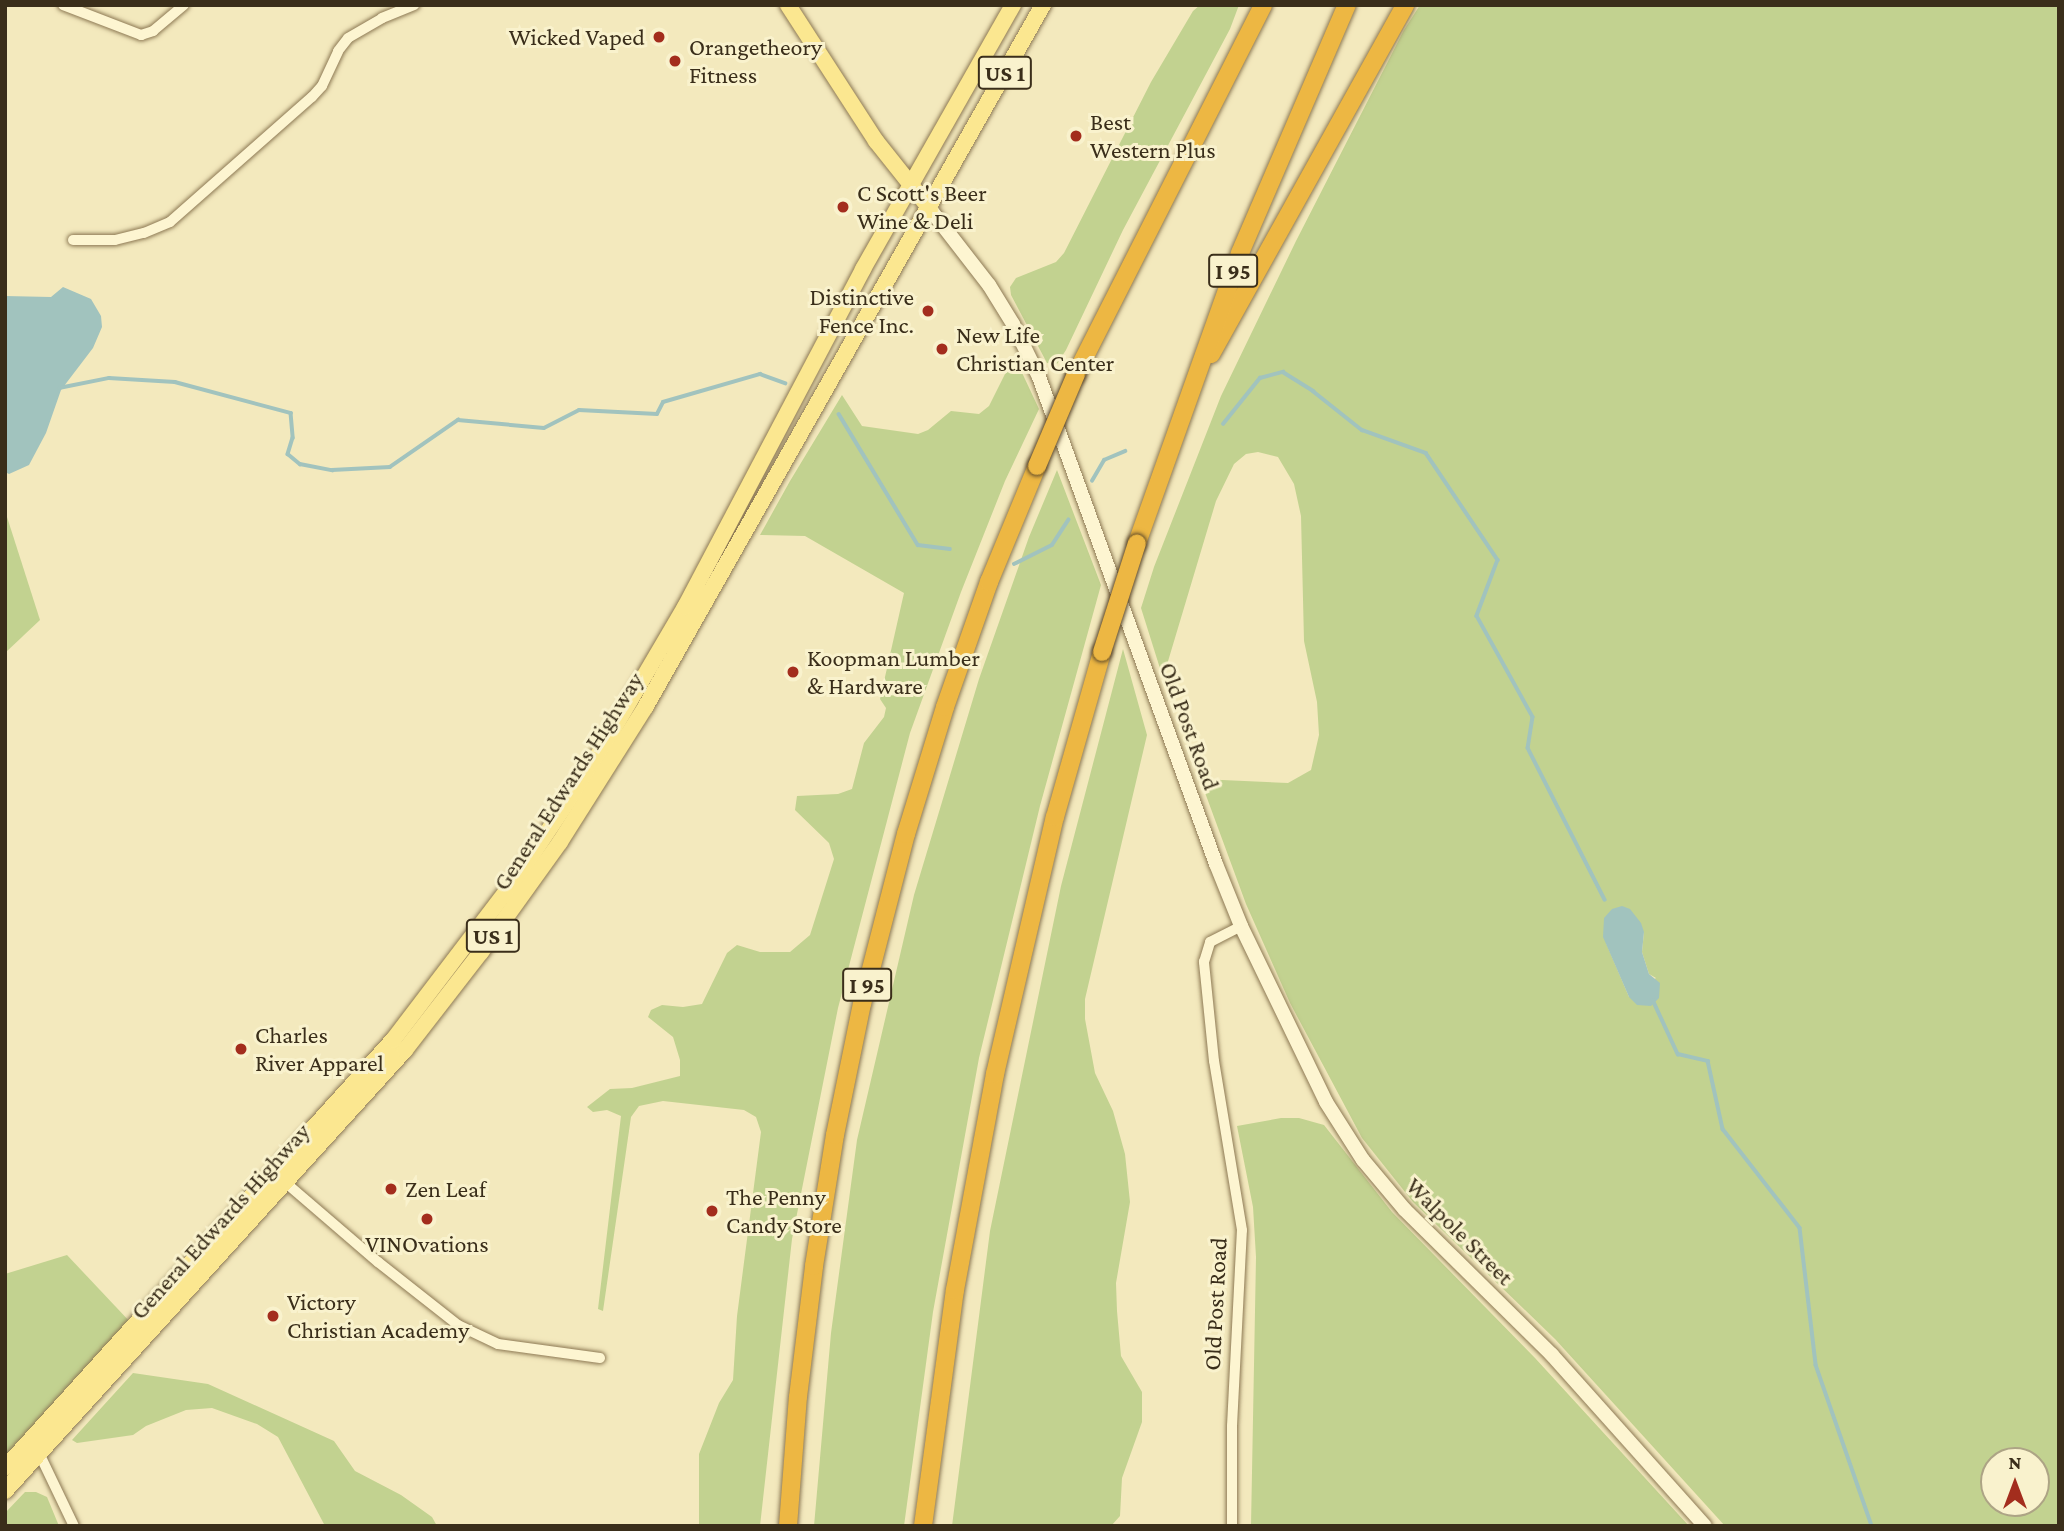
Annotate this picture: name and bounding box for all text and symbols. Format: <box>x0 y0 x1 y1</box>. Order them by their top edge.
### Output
place label: Wicked Vaped <box>509 23 645 51</box>
marker: Wicked Vaped <box>651 29 667 45</box>
place label: Orangetheory Fitness <box>689 33 822 89</box>
marker: Orangetheory Fitness <box>667 53 683 69</box>
road number: US 1 <box>977 54 1033 92</box>
place label: Best Western Plus <box>1090 108 1216 164</box>
marker: Best Western Plus <box>1068 128 1084 144</box>
place label: C Scott's Beer Wine & Deli <box>857 179 987 235</box>
marker: C Scott's Beer Wine & Deli <box>835 199 851 215</box>
road number: I 95 <box>1207 252 1259 290</box>
place label: Distinctive Fence Inc. <box>810 283 914 339</box>
marker: Distinctive Fence Inc. <box>920 303 936 319</box>
place label: New Life Christian Center <box>956 321 1114 377</box>
marker: New Life Christian Center <box>934 341 950 357</box>
place label: Koopman Lumber & Hardware <box>807 644 980 700</box>
street label: Old Post Road <box>1154 658 1226 794</box>
marker: Koopman Lumber & Hardware <box>785 664 801 680</box>
street label: General Edwards Highway <box>487 667 649 895</box>
road number: US 1 <box>465 917 521 956</box>
road number: I 95 <box>841 966 893 1004</box>
place label: Charles River Apparel <box>255 1021 384 1077</box>
marker: Charles River Apparel <box>233 1041 249 1057</box>
street label: General Edwards Highway <box>124 1117 316 1325</box>
street label: Walpole Street <box>1400 1171 1520 1291</box>
place label: Zen Leaf <box>405 1175 486 1203</box>
marker: Zen Leaf <box>383 1181 399 1197</box>
place label: The Penny Candy Store <box>726 1183 842 1239</box>
marker: The Penny Candy Store <box>704 1203 720 1219</box>
marker: VINOvations <box>419 1211 435 1227</box>
place label: VINOvations <box>365 1230 489 1258</box>
street label: Old Post Road <box>1197 1237 1233 1371</box>
place label: Victory Christian Academy <box>287 1288 469 1344</box>
marker: Victory Christian Academy <box>265 1308 281 1324</box>
north arrow <box>1980 1447 2050 1517</box>
text: N <box>2009 1452 2021 1473</box>

